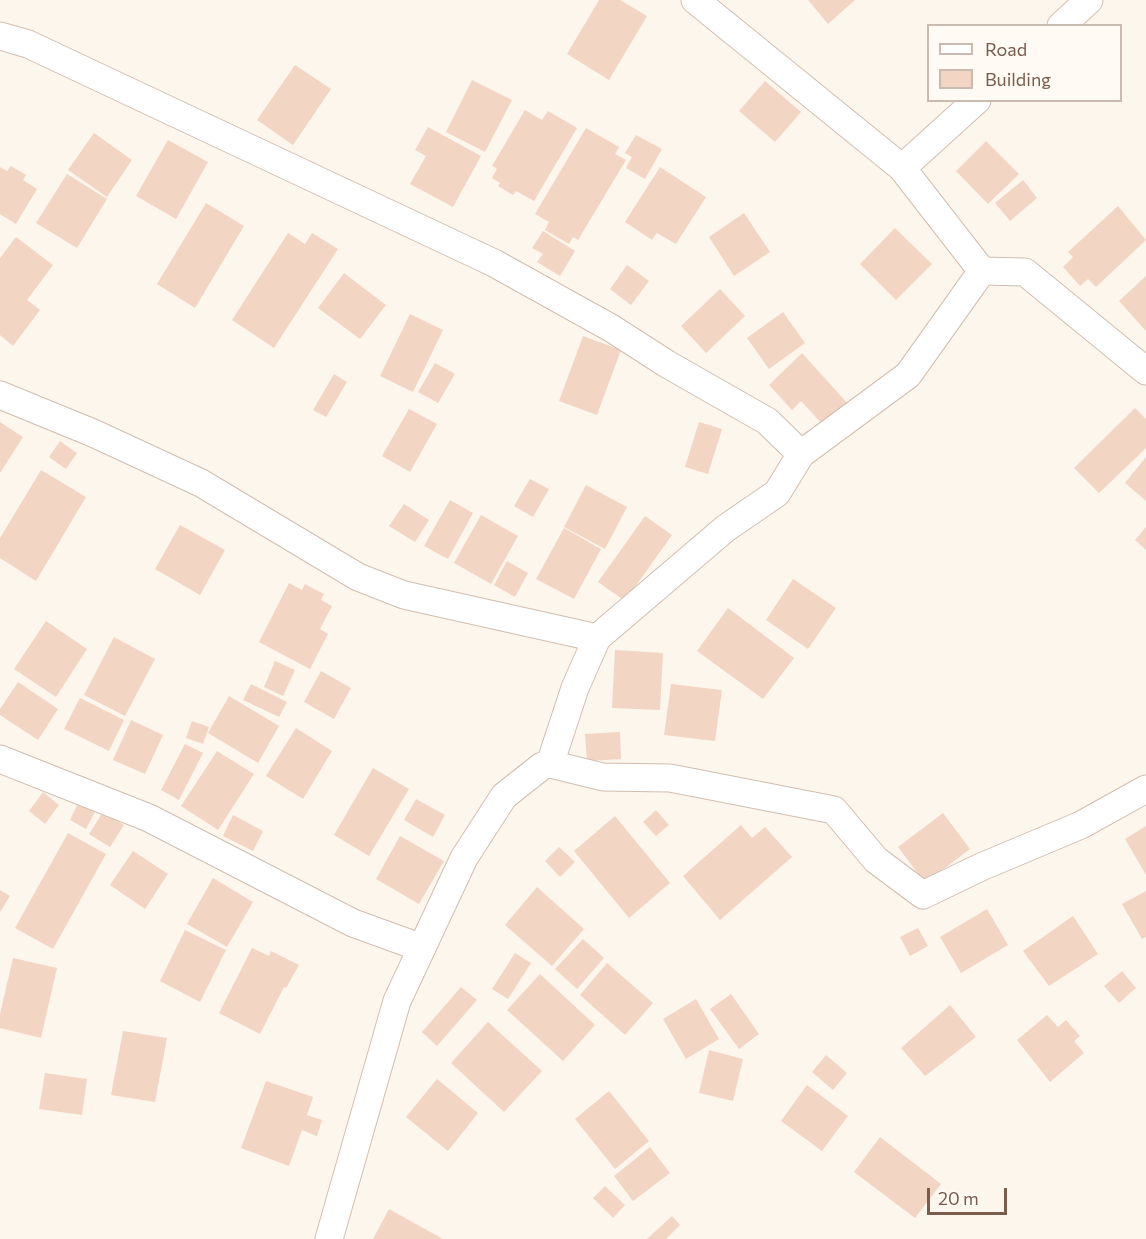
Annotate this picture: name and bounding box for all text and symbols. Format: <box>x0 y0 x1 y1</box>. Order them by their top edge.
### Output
legend <box>927 24 1122 102</box>
text: Road <box>985 38 1027 60</box>
text: Building <box>985 68 1051 90</box>
scale bar <box>930 1176 1010 1214</box>
text: 20 m <box>938 1187 979 1209</box>

